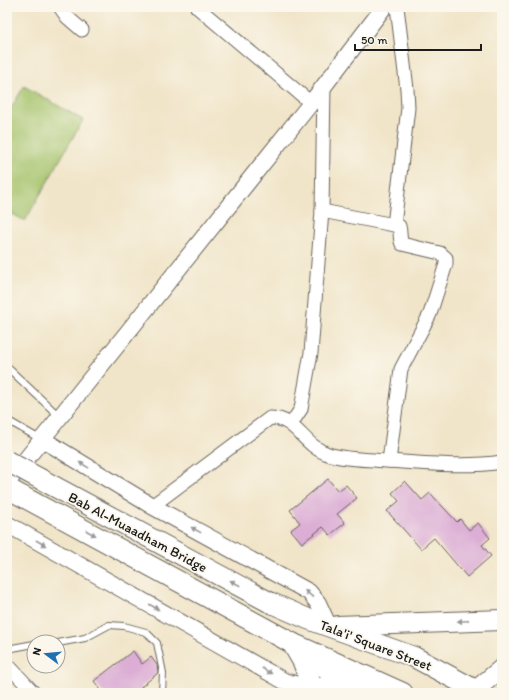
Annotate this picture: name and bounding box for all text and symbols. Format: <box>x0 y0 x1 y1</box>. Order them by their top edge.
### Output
scale bar <box>355 26 481 52</box>
text: 50 m <box>361 33 387 47</box>
one-way arrow <box>78 461 90 468</box>
street label: Bab Al-Muaadham Bridge <box>65 489 210 576</box>
one-way arrow <box>190 527 202 533</box>
one-way arrow <box>85 530 96 536</box>
one-way arrow <box>35 539 47 546</box>
one-way arrow <box>229 580 241 587</box>
one-way arrow <box>304 589 315 598</box>
one-way arrow <box>148 603 160 610</box>
street label: Tala'i' Square Street <box>317 616 434 675</box>
one-way arrow <box>457 618 469 625</box>
north arrow <box>26 634 66 674</box>
text: N <box>30 646 44 657</box>
one-way arrow <box>261 667 273 674</box>

